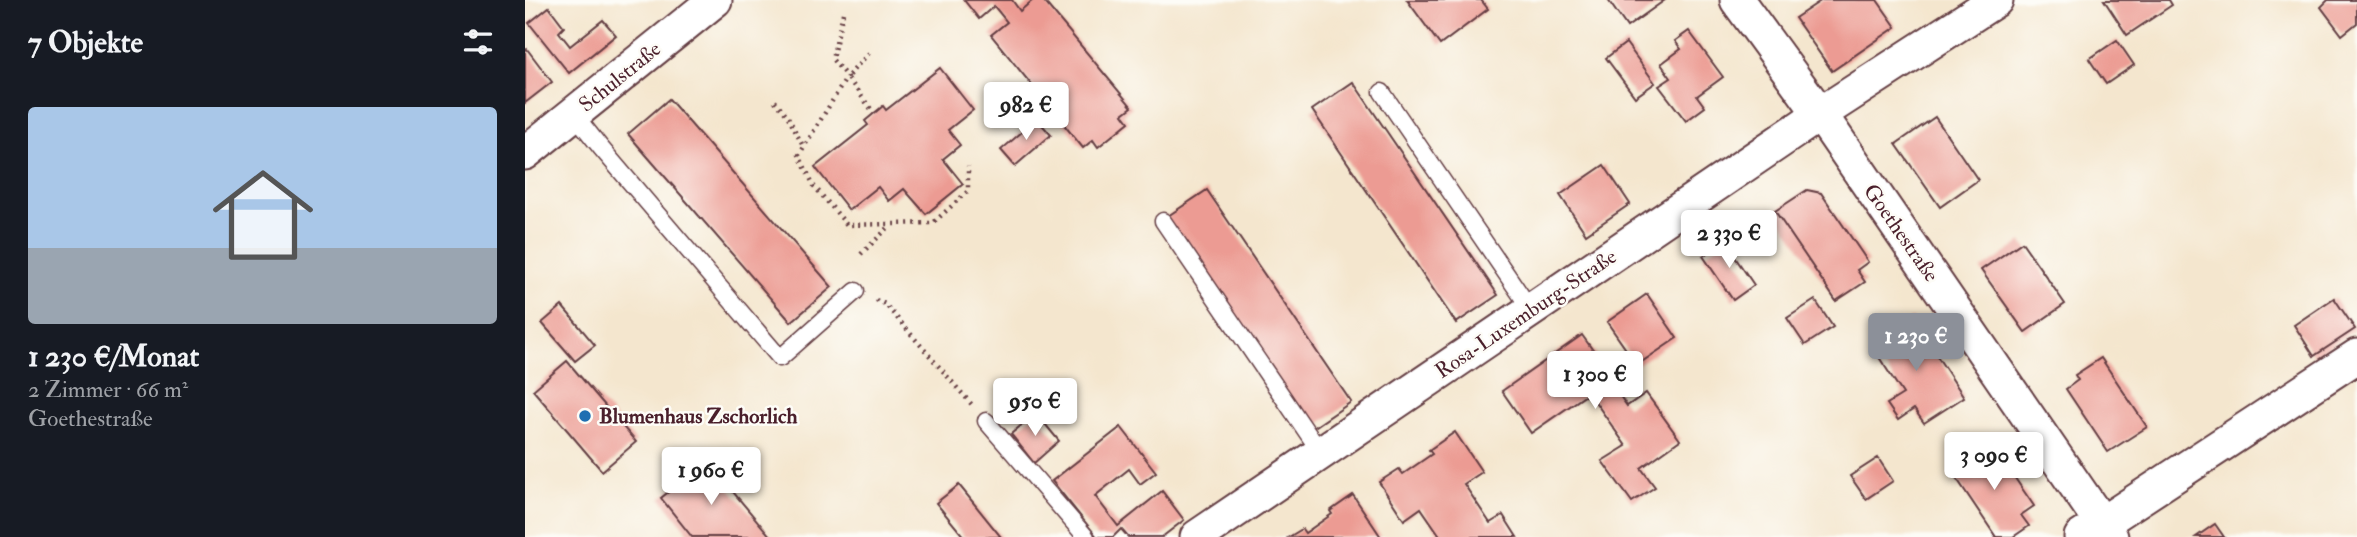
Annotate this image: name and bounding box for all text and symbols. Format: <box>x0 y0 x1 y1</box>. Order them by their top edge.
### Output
icon: filters <box>459 23 497 61</box>
text: 7 Objekte <box>28 24 143 61</box>
street label: Schulstraße <box>573 36 667 118</box>
pin: 982 € <box>977 82 1075 142</box>
text: 982 € <box>1000 90 1052 119</box>
icon: home <box>200 152 326 278</box>
street label: Goethestraße <box>1857 179 1945 287</box>
pin: 2 330 € <box>1664 210 1794 270</box>
text: 2 330 € <box>1697 218 1761 247</box>
street label: Rosa-Luxemburg-Straße <box>1430 243 1622 385</box>
pin: 1 230 € <box>1851 314 1981 373</box>
text: 1 230 € <box>1884 321 1948 350</box>
text: 1 230 €/Monat <box>28 338 199 375</box>
pin: 1 300 € <box>1530 352 1660 411</box>
text: 1 300 € <box>1563 359 1627 388</box>
text: 2 Zimmer · 66 m² <box>28 375 188 404</box>
pin: 950 € <box>986 378 1084 438</box>
text: 950 € <box>1009 386 1061 415</box>
place label: Blumenhaus Zschorlich <box>599 403 797 430</box>
text: Goethestraße <box>28 404 153 433</box>
marker: Blumenhaus Zschorlich <box>577 408 593 424</box>
pin: 3 090 € <box>1929 433 2059 492</box>
text: 3 090 € <box>1960 440 2028 469</box>
pin: 1 960 € <box>646 448 776 507</box>
text: 1 960 € <box>678 455 744 484</box>

